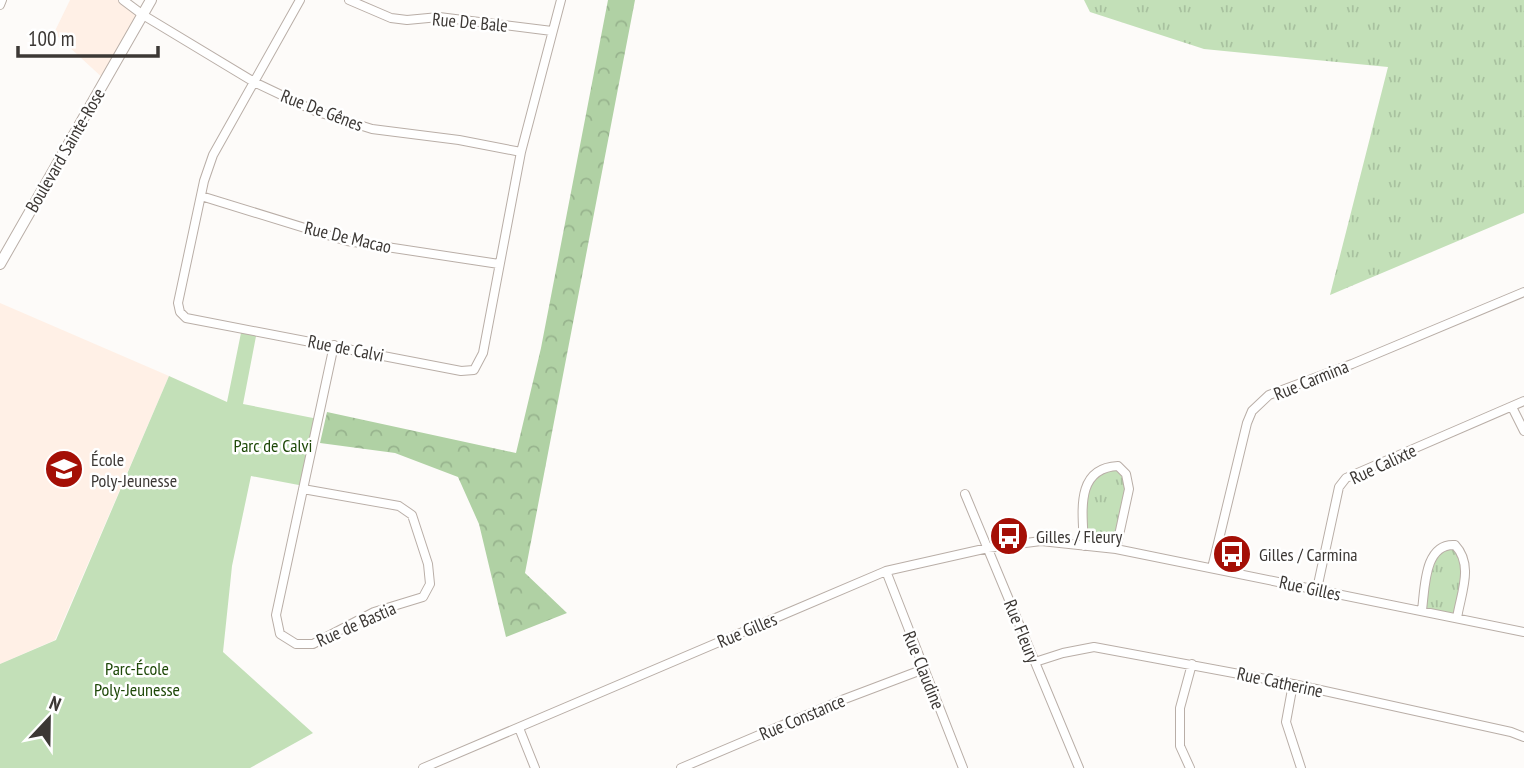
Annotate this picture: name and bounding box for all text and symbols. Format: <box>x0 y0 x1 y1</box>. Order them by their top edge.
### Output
street label: Rue De Bale <box>431 7 509 37</box>
scale bar <box>18 14 158 58</box>
text: 100 m <box>28 25 74 52</box>
street label: Boulevard Sainte-Rose <box>20 84 110 216</box>
street label: Rue De Gênes <box>278 84 366 136</box>
street label: Rue De Macao <box>302 216 394 258</box>
street label: Rue de Calvi <box>306 329 386 367</box>
street label: Rue Carmina <box>1270 355 1352 405</box>
park label: Parc de Calvi <box>234 434 312 457</box>
street label: Rue Calixte <box>1346 439 1420 489</box>
school or university icon: École Poly-Jeunesse <box>43 448 85 490</box>
place label: École Poly-Jeunesse <box>91 448 177 492</box>
bus stop icon: Gilles / Fleury <box>988 515 1030 557</box>
place label: Gilles / Fleury <box>1036 525 1122 548</box>
bus stop icon: Gilles / Carmina <box>1211 533 1253 575</box>
place label: Gilles / Carmina <box>1259 543 1357 566</box>
street label: Rue Gilles <box>1277 570 1343 606</box>
street label: Rue de Bastia <box>313 596 399 652</box>
street label: Rue Fleury <box>999 596 1045 666</box>
street label: Rue Gilles <box>714 607 780 653</box>
street label: Rue Claudine <box>898 628 950 712</box>
park label: Parc-École Poly-Jeunesse <box>94 657 180 701</box>
street label: Rue Catherine <box>1235 662 1325 702</box>
north arrow <box>14 684 84 754</box>
street label: Rue Constance <box>756 689 848 745</box>
text: N <box>46 690 65 716</box>

